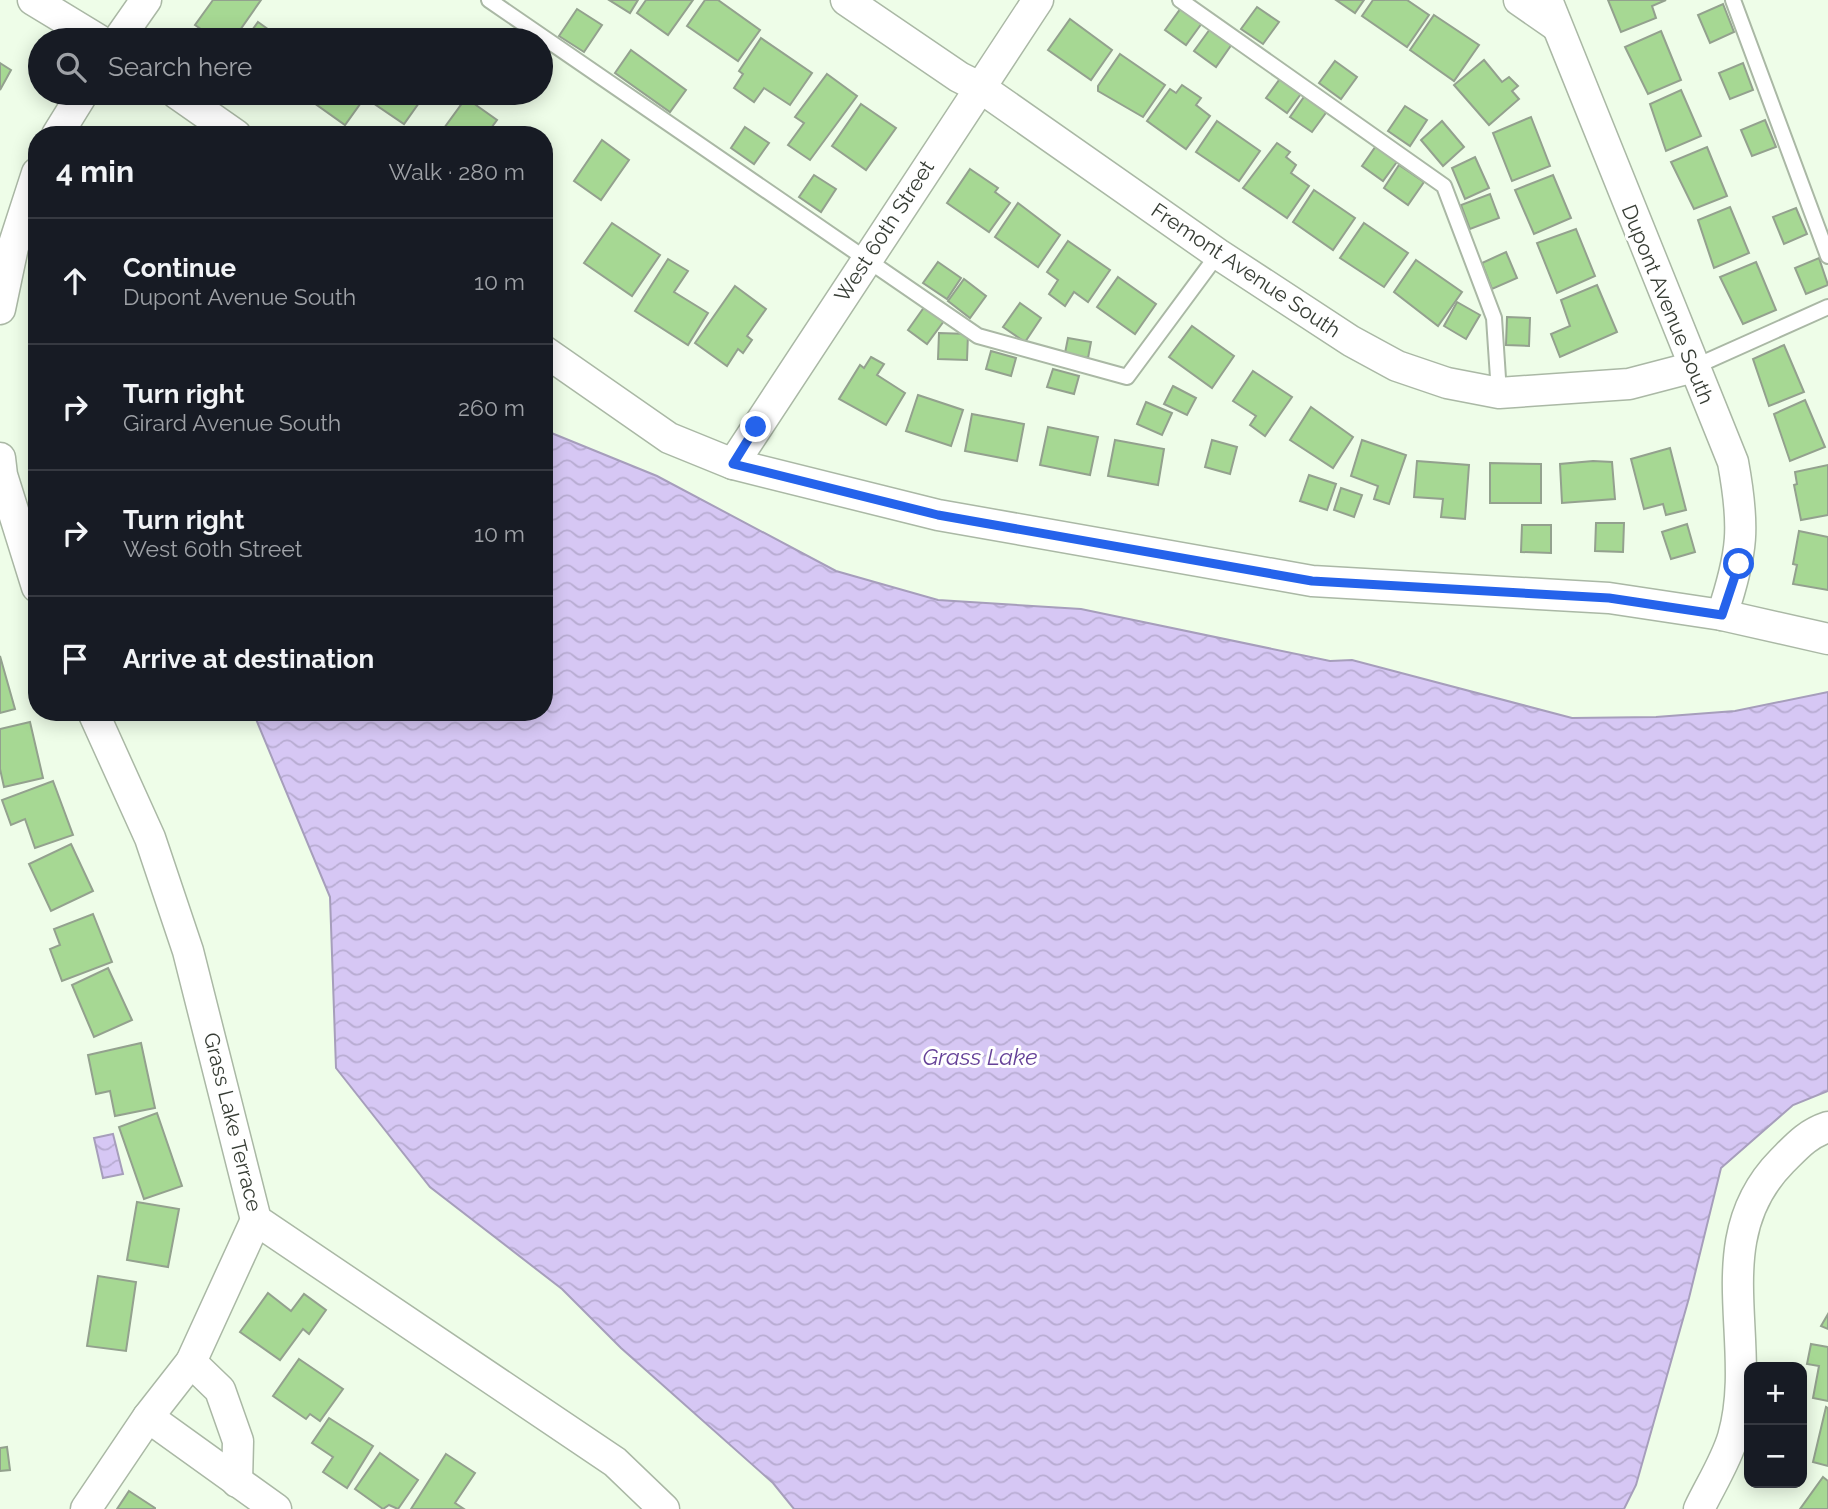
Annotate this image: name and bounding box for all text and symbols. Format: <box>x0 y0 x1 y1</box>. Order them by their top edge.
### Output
search box <box>28 28 553 105</box>
icon: search <box>52 48 90 86</box>
text: Search here <box>108 52 252 82</box>
text: 4 min <box>56 154 134 189</box>
street label: West 60th Street <box>829 156 939 306</box>
text: Walk · 280 m <box>388 158 525 185</box>
street label: Fremont Avenue South <box>1147 197 1345 343</box>
street label: Dupont Avenue South <box>1617 201 1719 407</box>
text: Continue <box>123 253 236 283</box>
icon: ahead <box>56 262 94 300</box>
text: 10 m <box>474 268 525 295</box>
text: Dupont Avenue South <box>123 283 356 310</box>
text: Turn right <box>123 379 244 409</box>
icon: right <box>56 388 94 426</box>
text: 260 m <box>458 394 525 421</box>
text: Girard Avenue South <box>123 409 341 436</box>
route end <box>740 411 771 442</box>
text: Turn right <box>123 505 244 535</box>
icon: right <box>56 514 94 552</box>
text: 10 m <box>474 520 525 547</box>
text: West 60th Street <box>123 535 302 562</box>
route start <box>1723 548 1754 579</box>
icon: arrive <box>56 640 94 678</box>
text: Arrive at destination <box>123 644 374 674</box>
street label: Grass Lake Terrace <box>199 1030 267 1214</box>
water label: Grass Lake <box>923 1043 1037 1070</box>
map controls <box>1744 1362 1807 1488</box>
button: + <box>1744 1362 1807 1425</box>
button: − <box>1744 1425 1807 1488</box>

